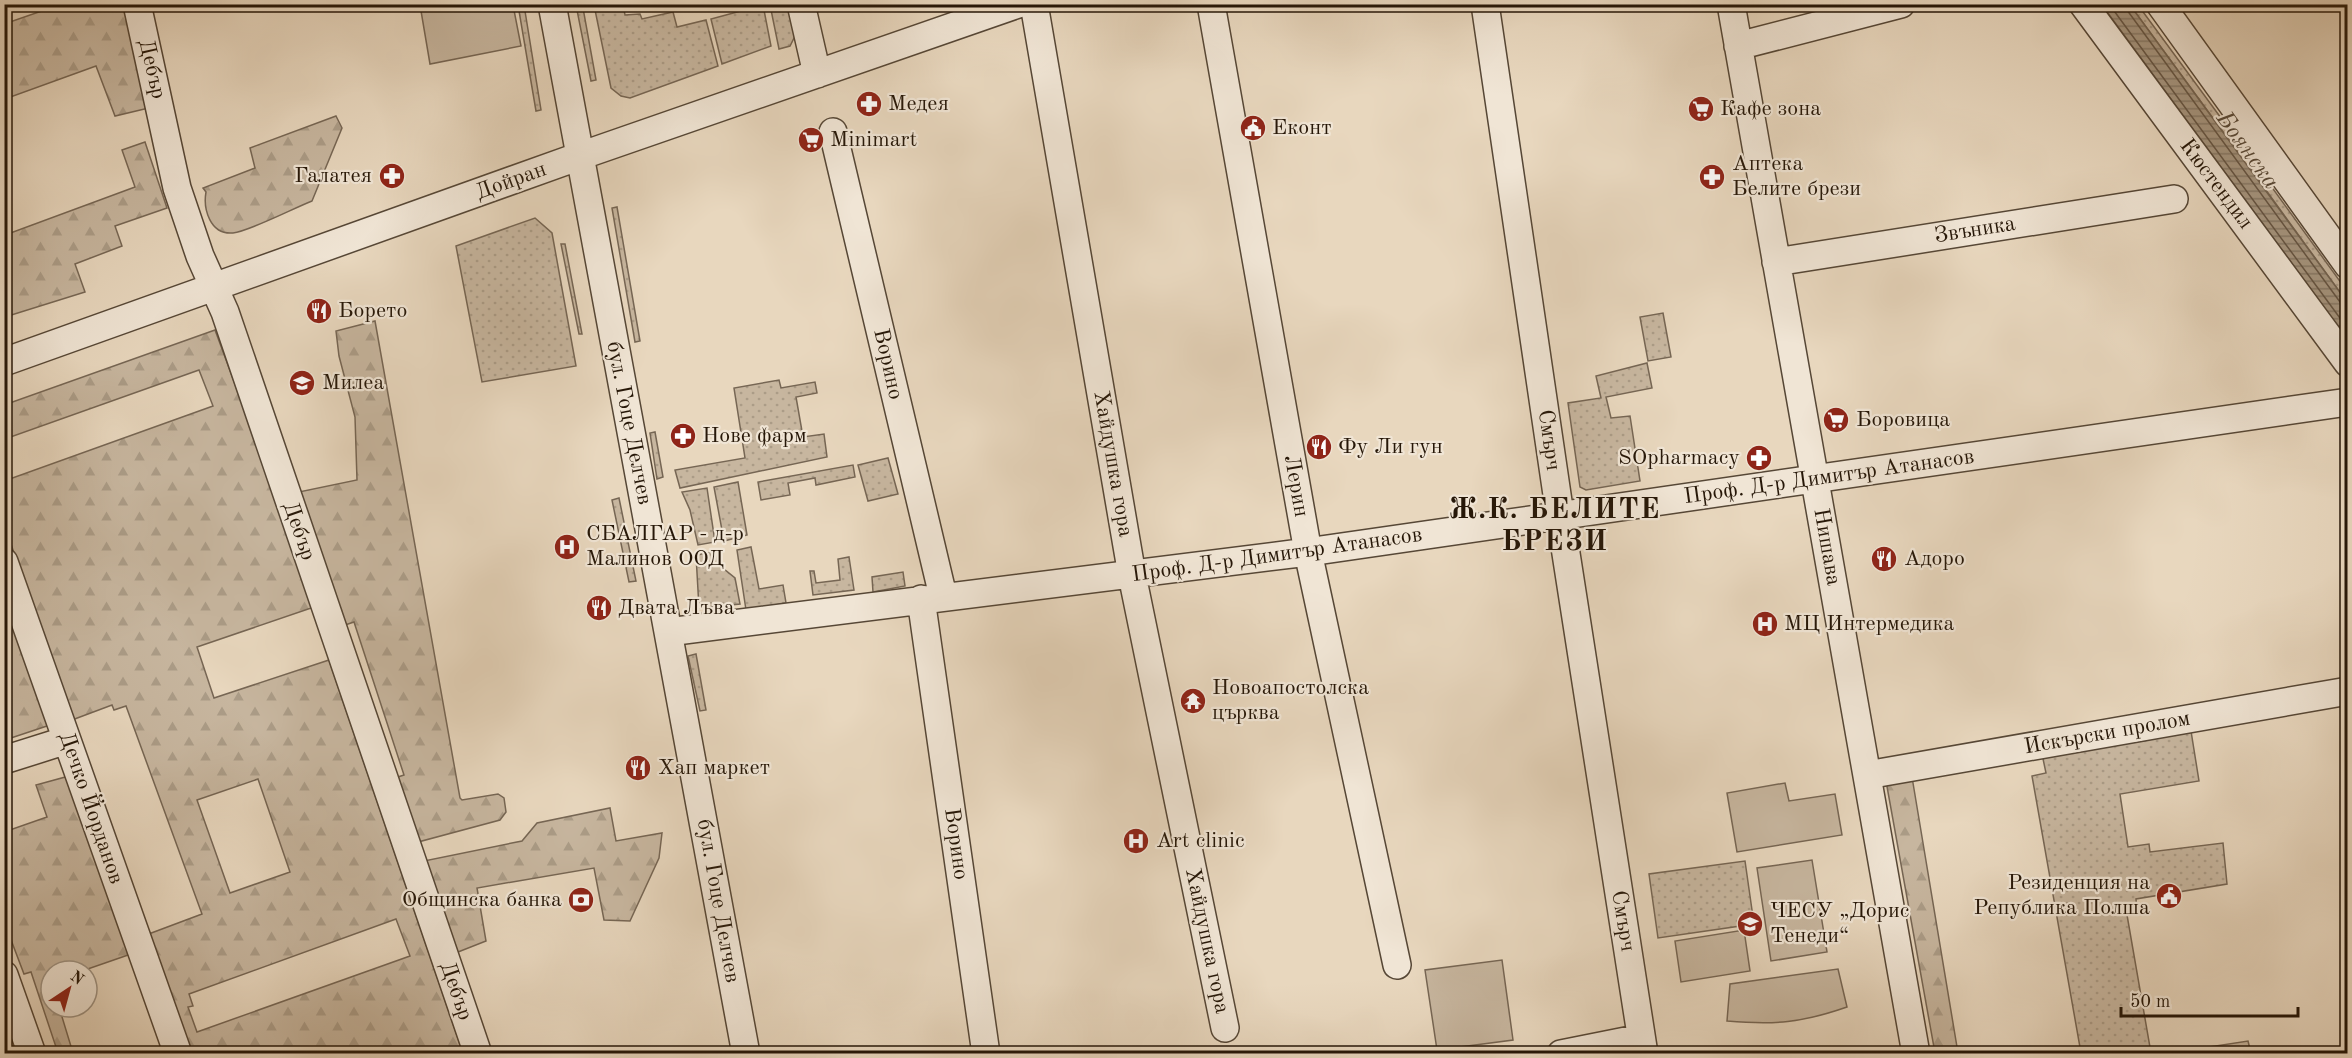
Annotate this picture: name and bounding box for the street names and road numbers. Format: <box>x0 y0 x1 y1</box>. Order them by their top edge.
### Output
street label: Дебър <box>134 37 170 101</box>
street label: Кюстендил <box>2175 135 2257 233</box>
street label: Дойран <box>473 158 549 204</box>
street label: Звъника <box>1933 213 2017 247</box>
street label: Ворино <box>869 326 907 402</box>
street label: бул. Гоце Делчев <box>602 339 656 507</box>
street label: Хайдушка гора <box>1089 389 1137 539</box>
street label: Смърч <box>1534 408 1564 472</box>
street label: Проф. Д-р Димитър Атанасов <box>1682 446 1976 508</box>
street label: Лерин <box>1280 453 1312 519</box>
street label: Дебър <box>279 499 319 563</box>
street label: Нишава <box>1809 507 1845 588</box>
street label: Проф. Д-р Димитър Атанасов <box>1130 524 1424 586</box>
street label: Искърски пролом <box>2022 708 2192 758</box>
street label: Дечко Йорданов <box>55 728 131 887</box>
street label: Ворино <box>940 807 972 881</box>
street label: бул. Гоце Делчев <box>693 817 743 985</box>
street label: Хайдушка гора <box>1181 866 1233 1016</box>
street label: Смърч <box>1607 889 1639 953</box>
street label: Дебър <box>436 959 476 1023</box>

